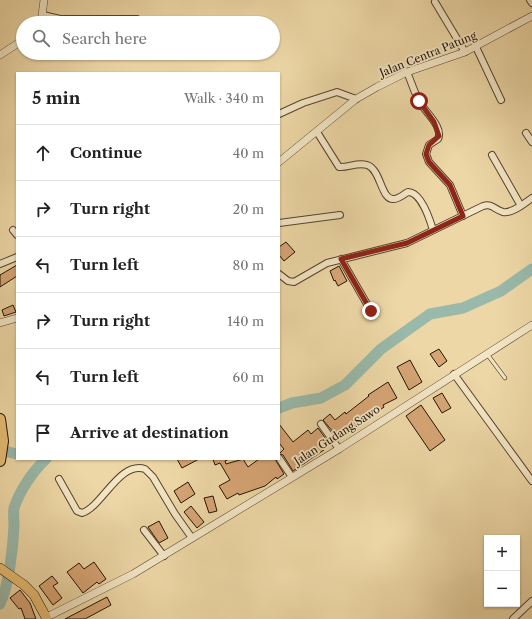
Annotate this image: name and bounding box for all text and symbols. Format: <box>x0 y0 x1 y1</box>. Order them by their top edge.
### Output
search box <box>16 16 280 60</box>
icon: search <box>30 27 52 49</box>
street label: Jalan Centra Patung <box>376 28 479 81</box>
text: Search here <box>62 29 147 48</box>
text: 5 min <box>32 88 80 108</box>
text: Walk · 340 m <box>184 90 264 106</box>
route start <box>410 92 428 110</box>
icon: ahead <box>32 142 54 164</box>
text: Continue <box>70 143 142 162</box>
text: 40 m <box>233 145 264 161</box>
icon: right <box>32 198 54 220</box>
text: Turn right <box>70 199 150 218</box>
text: 20 m <box>233 201 264 217</box>
icon: left <box>32 254 54 276</box>
text: Turn left <box>70 255 139 274</box>
text: 80 m <box>232 257 264 273</box>
route end <box>362 302 380 320</box>
icon: right <box>32 310 54 332</box>
text: Turn right <box>70 311 150 330</box>
text: 140 m <box>227 313 264 329</box>
icon: left <box>32 366 54 388</box>
text: Turn left <box>70 367 139 386</box>
text: 60 m <box>233 369 264 385</box>
street label: Jalan Gudang Sawo <box>290 402 383 469</box>
icon: arrive <box>32 422 54 444</box>
text: Arrive at destination <box>70 423 229 442</box>
map controls <box>484 535 520 607</box>
button: + <box>484 535 520 571</box>
button: − <box>484 571 520 607</box>

